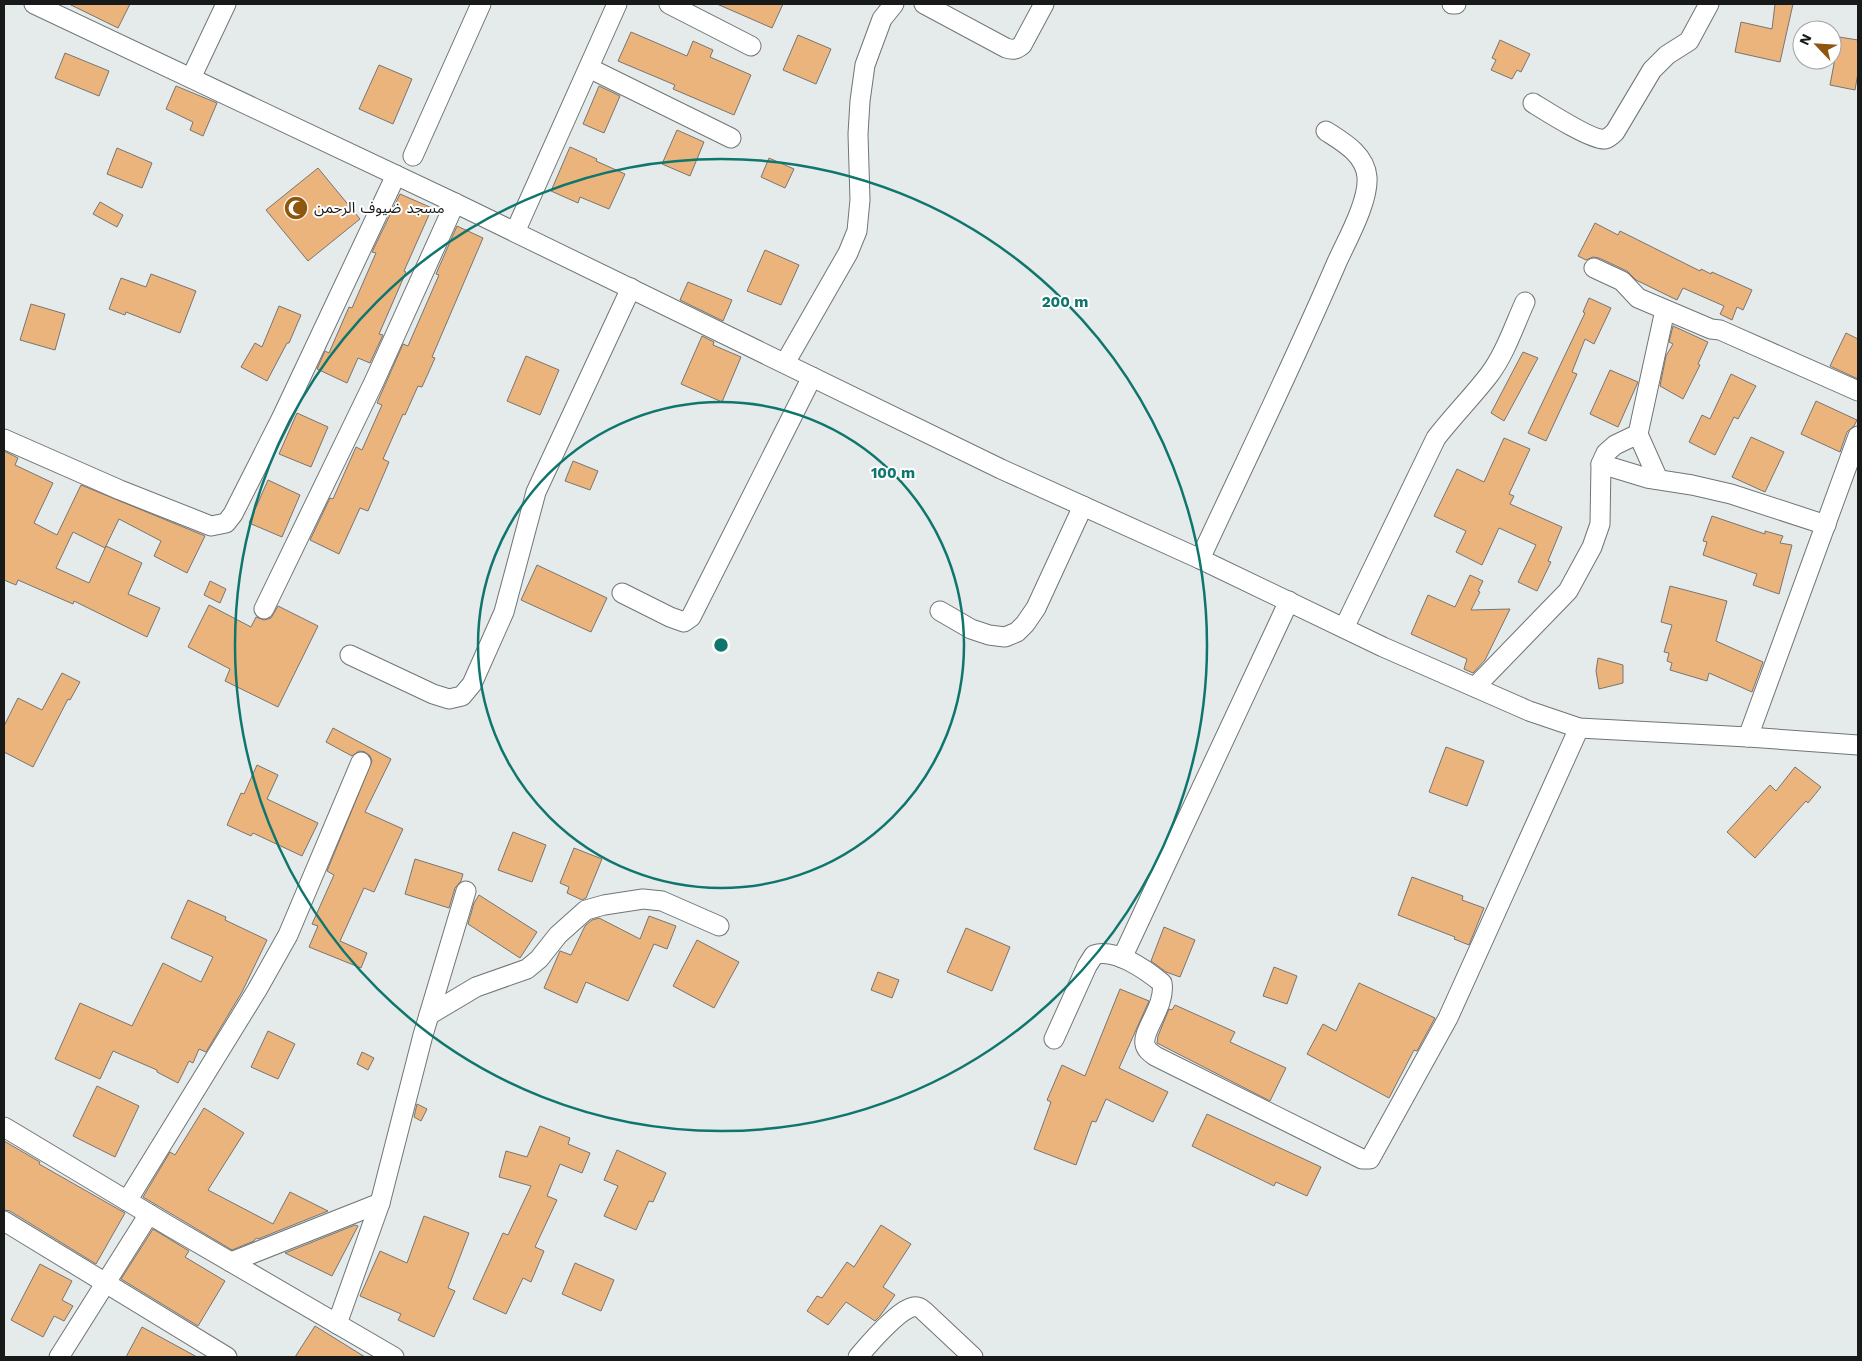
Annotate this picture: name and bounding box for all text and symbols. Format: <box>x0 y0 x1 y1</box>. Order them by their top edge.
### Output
north arrow <box>1792 20 1842 70</box>
text: N <box>1796 31 1815 48</box>
mosque icon: مسجد ضيوف الرحمن <box>283 195 309 221</box>
place label: مسجد ضيوف الرحمن <box>314 199 445 217</box>
text: 200 m <box>1042 293 1088 311</box>
text: 100 m <box>871 464 915 482</box>
centre of rings <box>712 636 730 654</box>

